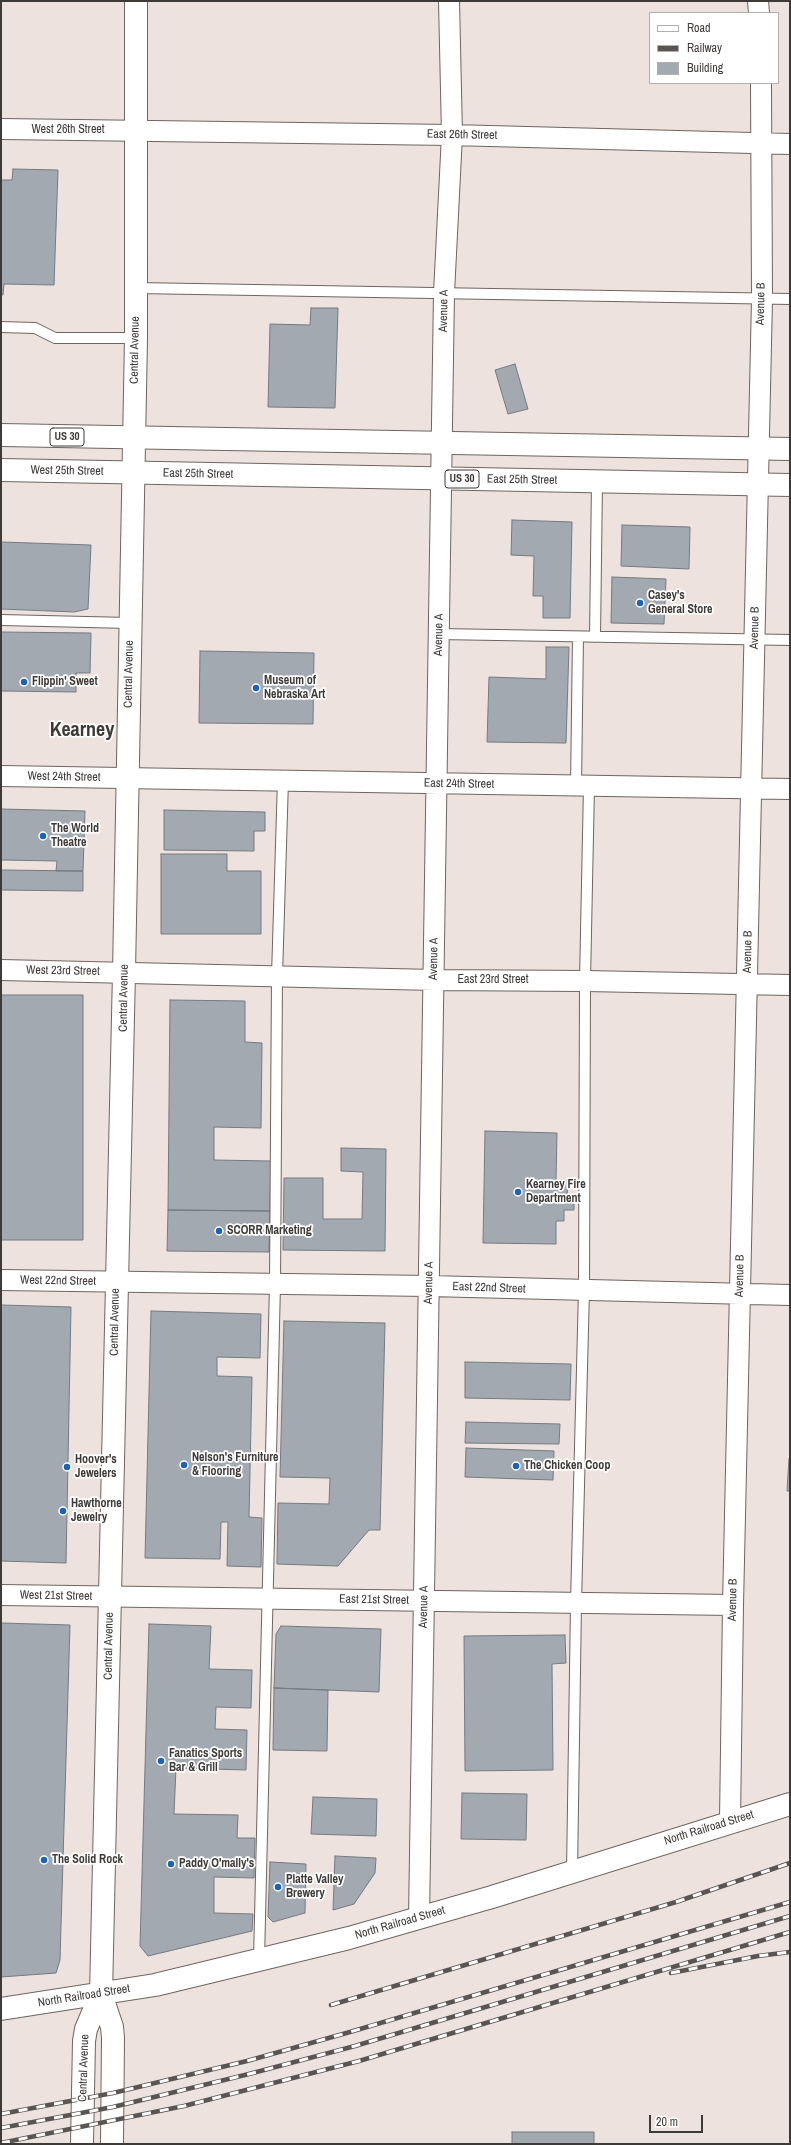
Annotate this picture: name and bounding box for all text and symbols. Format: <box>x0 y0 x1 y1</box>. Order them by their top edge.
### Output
legend <box>649 12 779 84</box>
text: Road <box>687 20 711 36</box>
text: Railway <box>687 40 722 56</box>
text: Building <box>687 60 723 76</box>
street label: West 26th Street <box>31 123 105 137</box>
street label: East 26th Street <box>427 127 497 143</box>
street label: Avenue B <box>753 283 769 325</box>
street label: Avenue A <box>436 290 452 332</box>
street label: Central Avenue <box>127 316 143 384</box>
road number: US 30 <box>50 428 84 446</box>
street label: West 25th Street <box>30 463 104 479</box>
street label: East 25th Street <box>163 466 233 482</box>
road number: US 30 <box>445 470 479 488</box>
street label: East 25th Street <box>487 472 557 488</box>
place label: Casey's General Store <box>648 589 713 617</box>
marker: Casey's General Store <box>635 598 645 608</box>
street label: Avenue B <box>747 607 763 649</box>
street label: Avenue A <box>431 614 447 656</box>
street label: Central Avenue <box>121 640 137 708</box>
place label: Museum of Nebraska Art <box>264 674 325 702</box>
place label: Flippin' Sweet <box>32 675 98 689</box>
marker: Flippin' Sweet <box>19 677 29 687</box>
marker: Museum of Nebraska Art <box>251 683 261 693</box>
district label: Kearney <box>50 719 114 743</box>
street label: West 24th Street <box>27 769 101 785</box>
street label: East 24th Street <box>424 776 494 792</box>
place label: The World Theatre <box>51 822 99 850</box>
marker: The World Theatre <box>38 831 48 841</box>
street label: Avenue B <box>740 931 756 973</box>
street label: Avenue A <box>426 938 442 980</box>
street label: West 23rd Street <box>26 963 100 979</box>
street label: Central Avenue <box>116 964 132 1032</box>
street label: East 23rd Street <box>457 973 529 987</box>
place label: Kearney Fire Department <box>526 1178 586 1206</box>
marker: Kearney Fire Department <box>513 1187 523 1197</box>
place label: SCORR Marketing <box>227 1224 312 1238</box>
marker: SCORR Marketing <box>214 1226 224 1236</box>
street label: Avenue B <box>732 1255 748 1297</box>
street label: Avenue A <box>421 1262 437 1304</box>
street label: West 22nd Street <box>20 1273 96 1289</box>
street label: East 22nd Street <box>452 1280 526 1296</box>
street label: Central Avenue <box>107 1288 123 1356</box>
place label: Nelson's Furniture & Flooring <box>192 1451 279 1479</box>
place label: Hoover's Jewelers <box>75 1453 117 1481</box>
place label: The Chicken Coop <box>524 1459 610 1473</box>
marker: Nelson's Furniture & Flooring <box>179 1460 189 1470</box>
marker: The Chicken Coop <box>511 1461 521 1471</box>
marker: Hoover's Jewelers <box>62 1462 72 1472</box>
place label: Hawthorne Jewelry <box>71 1497 122 1525</box>
marker: Hawthorne Jewelry <box>58 1506 68 1516</box>
street label: Avenue B <box>725 1579 741 1621</box>
street label: Avenue A <box>416 1586 432 1628</box>
street label: West 21st Street <box>20 1588 92 1604</box>
street label: East 21st Street <box>339 1592 409 1608</box>
street label: Central Avenue <box>101 1612 117 1680</box>
place label: Fanatics Sports Bar & Grill <box>169 1747 242 1775</box>
marker: Fanatics Sports Bar & Grill <box>156 1756 166 1766</box>
street label: North Railroad Street <box>662 1808 756 1848</box>
place label: The Solid Rock <box>52 1853 123 1867</box>
marker: The Solid Rock <box>39 1855 49 1865</box>
place label: Paddy O'mally's <box>179 1857 254 1871</box>
marker: Paddy O'mally's <box>166 1859 176 1869</box>
place label: Platte Valley Brewery <box>286 1873 343 1901</box>
marker: Platte Valley Brewery <box>273 1882 283 1892</box>
street label: North Railroad Street <box>353 1903 447 1943</box>
street label: North Railroad Street <box>37 1982 131 2010</box>
street label: Central Avenue <box>76 2034 92 2102</box>
scale bar <box>651 2107 705 2133</box>
text: 20 m <box>656 2114 678 2130</box>

